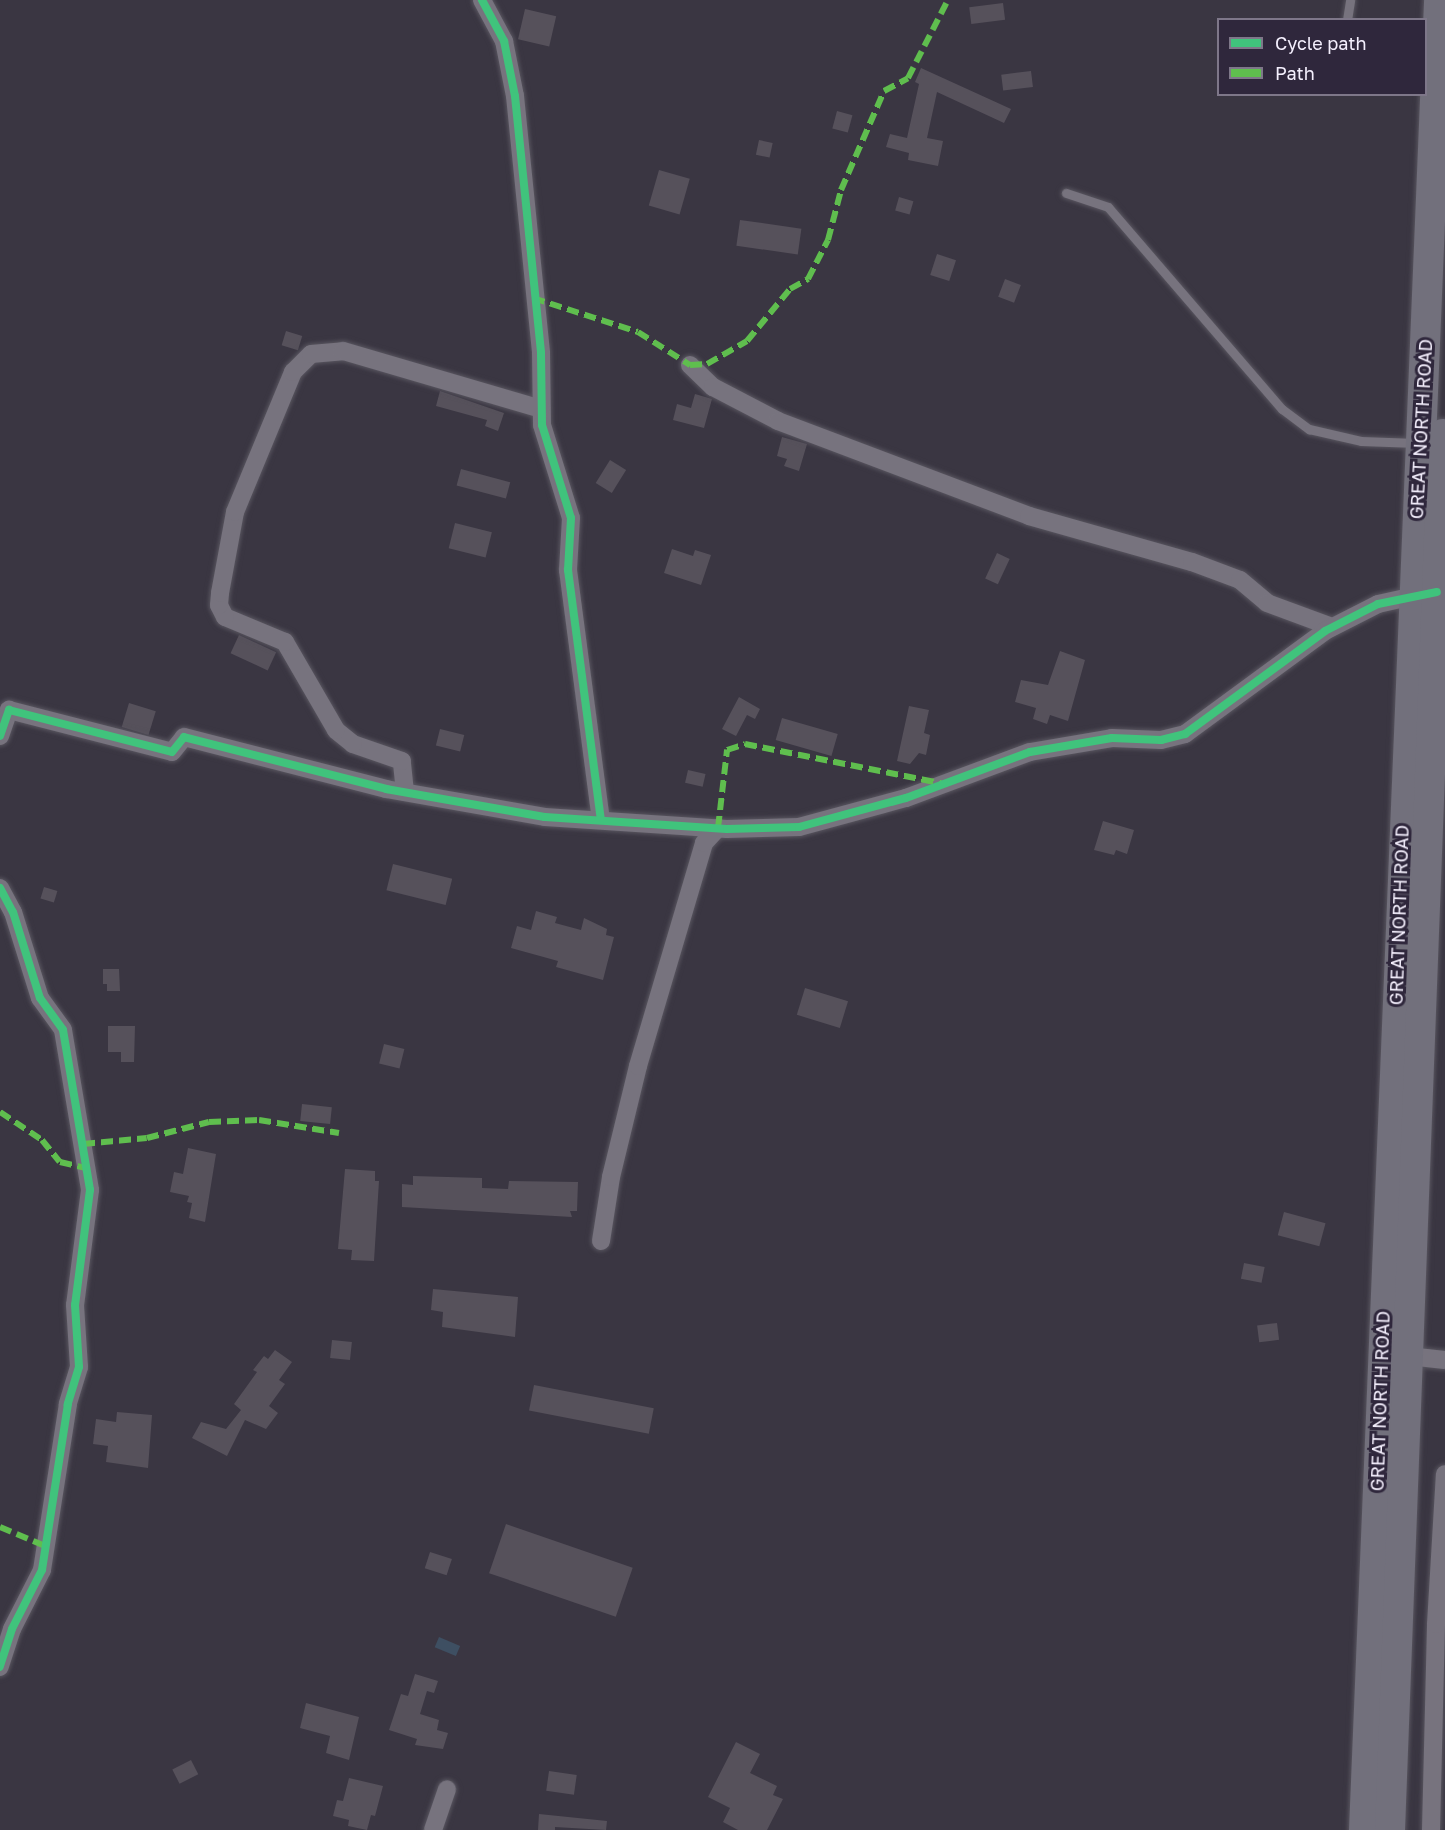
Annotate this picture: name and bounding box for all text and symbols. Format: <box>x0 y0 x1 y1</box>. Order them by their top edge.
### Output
legend <box>1217 18 1427 96</box>
text: Cycle path <box>1275 32 1367 54</box>
text: Path <box>1275 62 1315 84</box>
street label: GREAT NORTH ROAD <box>1405 338 1437 520</box>
street label: GREAT NORTH ROAD <box>1385 824 1413 1006</box>
street label: GREAT NORTH ROAD <box>1366 1310 1394 1492</box>

